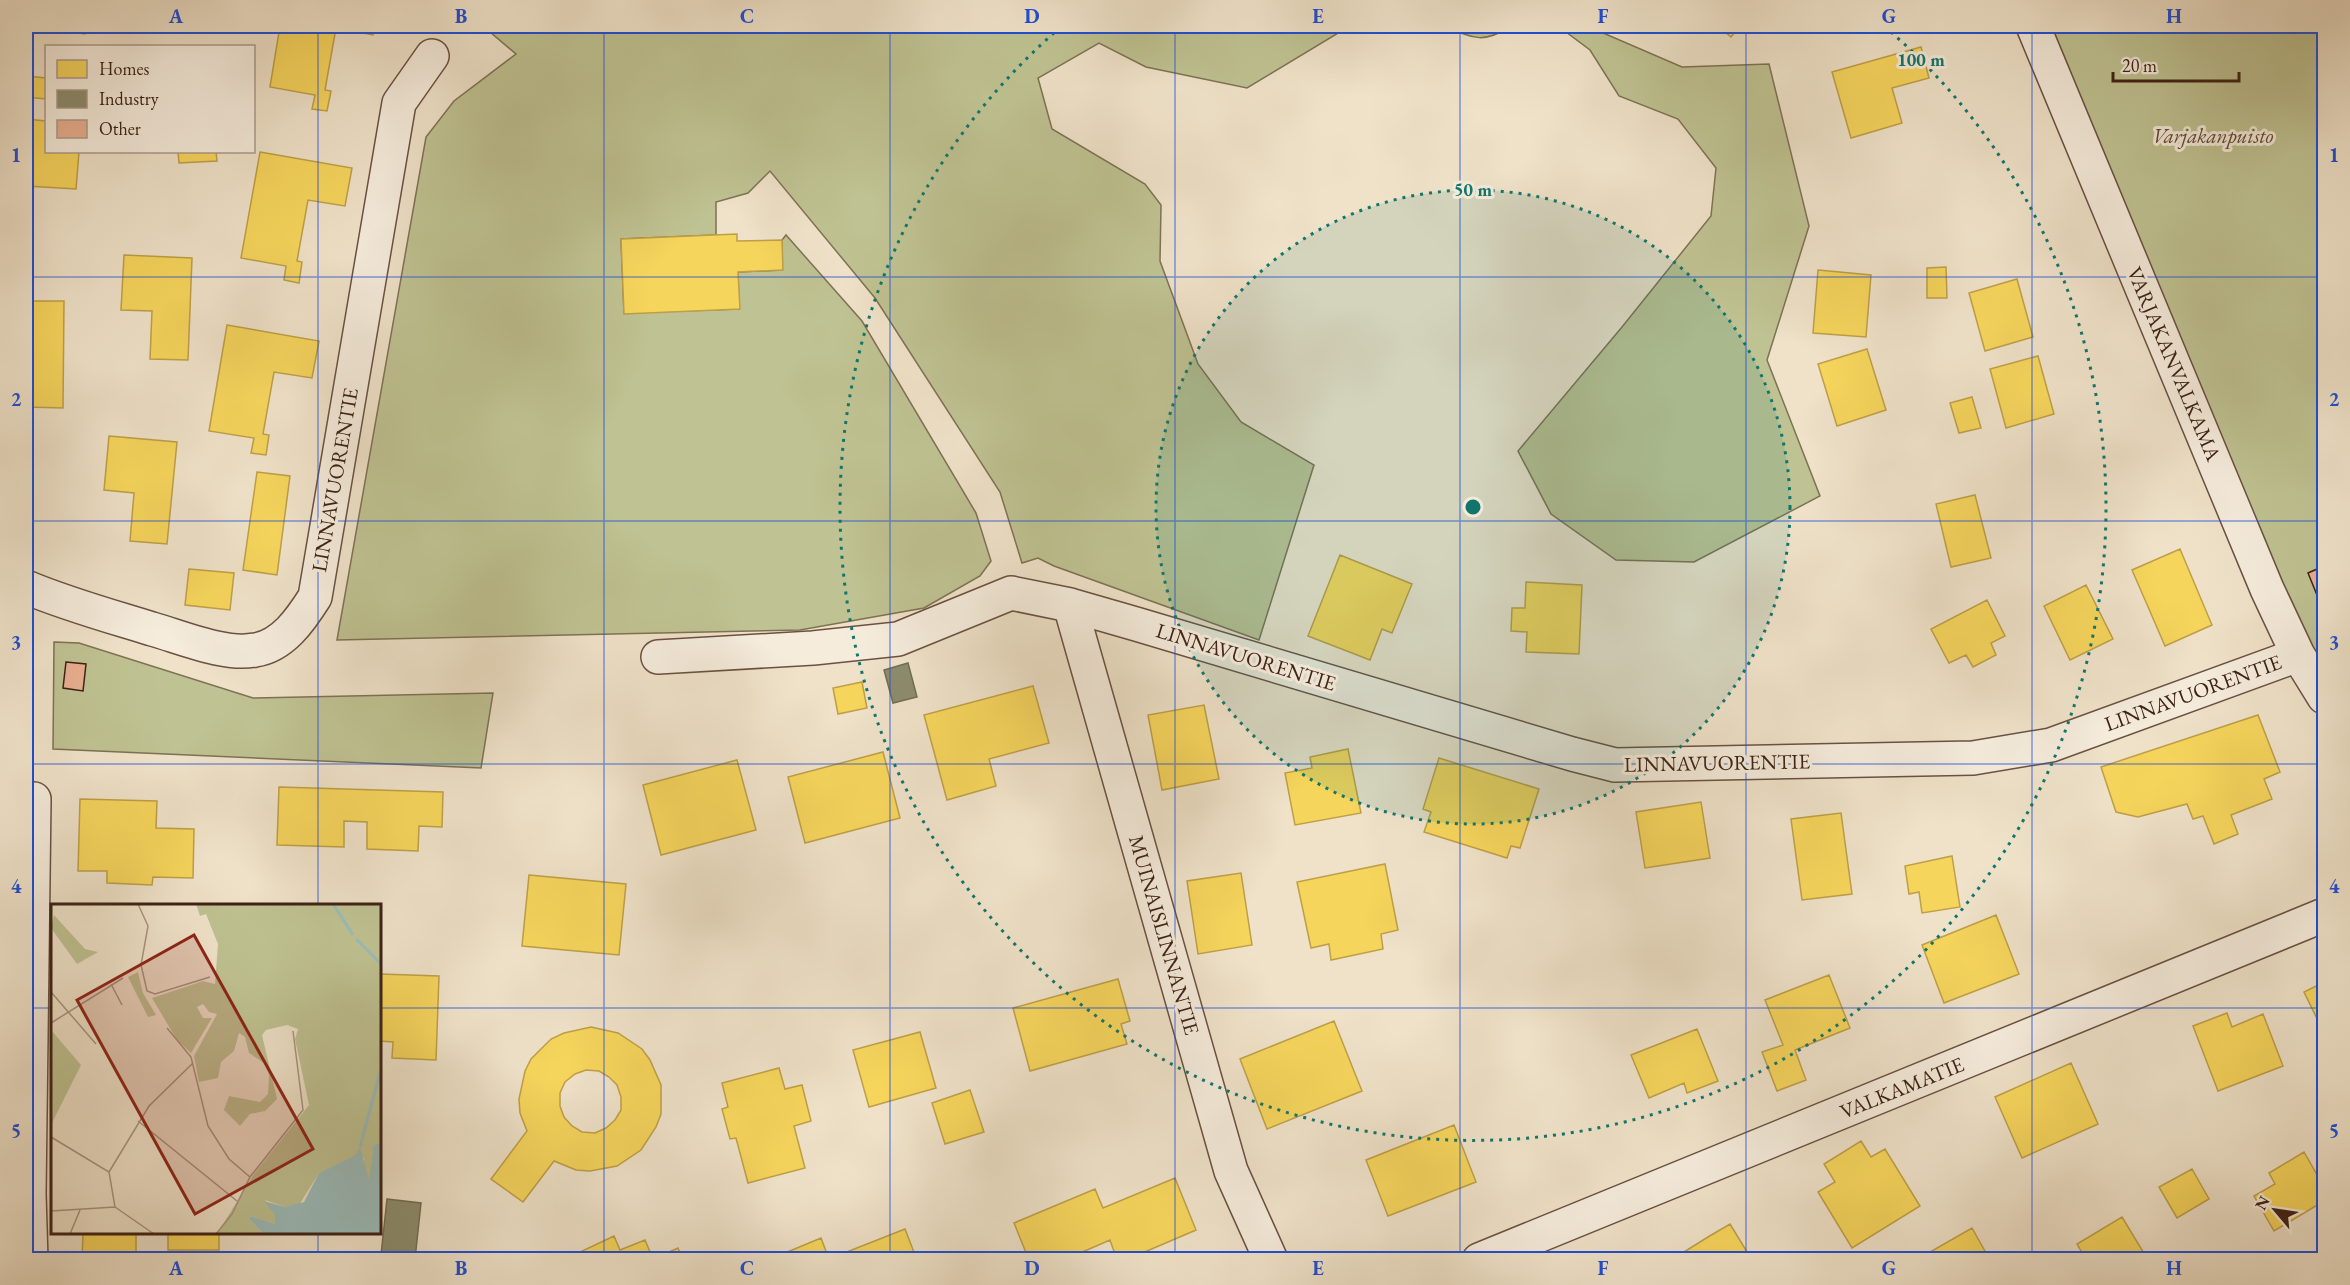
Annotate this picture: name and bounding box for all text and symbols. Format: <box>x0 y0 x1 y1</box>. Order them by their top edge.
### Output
text: A <box>168 3 184 29</box>
text: B <box>455 3 467 29</box>
text: C <box>740 3 754 29</box>
text: D <box>1024 3 1040 29</box>
text: E <box>1312 3 1324 29</box>
text: F <box>1598 3 1609 29</box>
text: G <box>1882 3 1896 29</box>
text: H <box>2166 3 2182 29</box>
legend <box>45 45 255 153</box>
scale bar <box>2113 45 2239 83</box>
text: 100 m <box>1897 48 1945 71</box>
text: 20 m <box>2122 54 2157 77</box>
text: Homes <box>99 57 150 80</box>
text: Industry <box>99 87 159 110</box>
text: Other <box>99 117 141 140</box>
park label: Varjakanpuisto <box>2152 122 2274 149</box>
text: 1 <box>11 142 21 168</box>
text: 1 <box>2329 142 2339 168</box>
text: 50 m <box>1454 178 1492 201</box>
street label: VARJAKANVALKAMA <box>2121 263 2228 465</box>
text: 2 <box>11 386 22 412</box>
street label: LINNAVUORENTIE <box>305 386 364 574</box>
text: 2 <box>2329 386 2340 412</box>
centre of rings <box>1463 497 1483 517</box>
street label: LINNAVUORENTIE <box>1153 616 1339 697</box>
text: 3 <box>11 629 21 655</box>
text: 3 <box>2329 629 2339 655</box>
street label: LINNAVUORENTIE <box>2101 648 2285 737</box>
street label: LINNAVUORENTIE <box>1624 747 1811 778</box>
street label: MUINAISLINNANTIE <box>1123 832 1206 1038</box>
text: 4 <box>11 873 22 899</box>
text: 4 <box>2329 873 2340 899</box>
inset map <box>51 904 381 1234</box>
street label: VALKAMATIE <box>1836 1050 1968 1125</box>
text: 5 <box>11 1117 21 1143</box>
text: 5 <box>2329 1117 2339 1143</box>
north arrow <box>2245 1180 2305 1240</box>
text: N <box>2250 1192 2275 1214</box>
text: A <box>168 1255 184 1281</box>
text: B <box>455 1255 467 1281</box>
text: C <box>740 1255 754 1281</box>
text: D <box>1024 1255 1040 1281</box>
text: E <box>1312 1255 1324 1281</box>
text: F <box>1598 1255 1609 1281</box>
text: G <box>1882 1255 1896 1281</box>
text: H <box>2166 1255 2182 1281</box>

